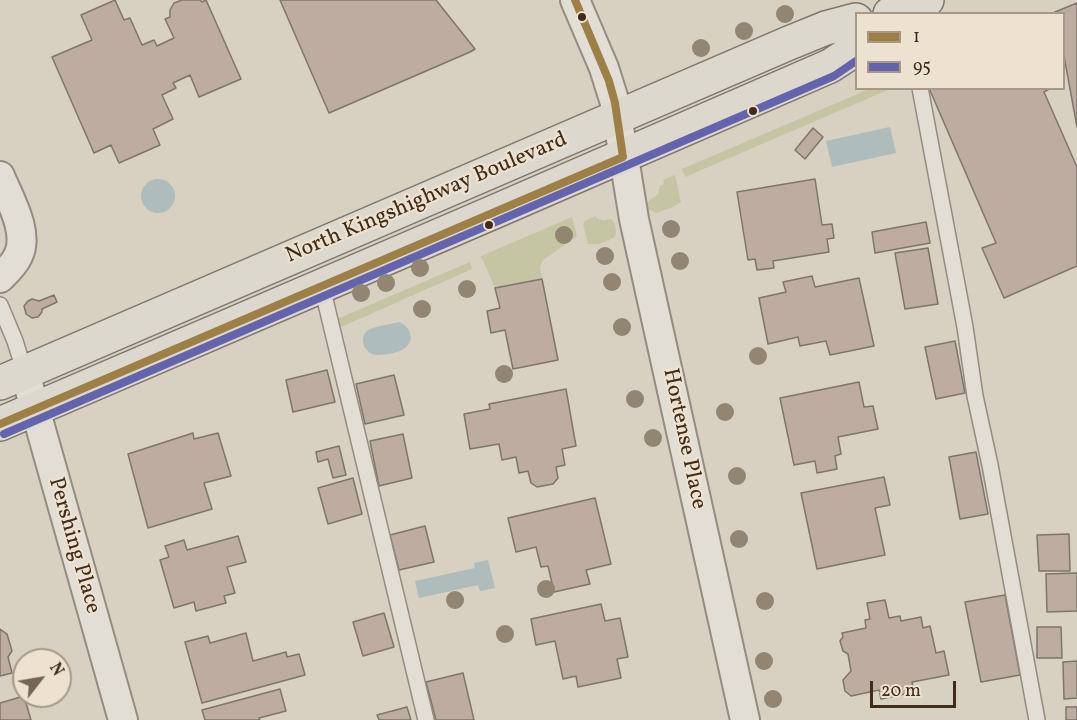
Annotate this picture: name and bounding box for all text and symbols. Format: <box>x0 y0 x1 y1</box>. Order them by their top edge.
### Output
unlabelled marker <box>576 11 588 23</box>
legend <box>855 12 1065 90</box>
text: 1 <box>913 25 920 50</box>
text: 95 <box>913 55 931 80</box>
unlabelled marker <box>747 105 759 117</box>
street label: North Kingshighway Boulevard <box>282 128 572 270</box>
unlabelled marker <box>483 219 495 231</box>
street label: Hortense Place <box>655 366 711 512</box>
street label: Pershing Place <box>41 475 105 617</box>
north arrow <box>12 648 72 708</box>
text: N <box>43 659 68 680</box>
scale bar <box>873 669 958 707</box>
text: 20 m <box>881 679 921 704</box>

